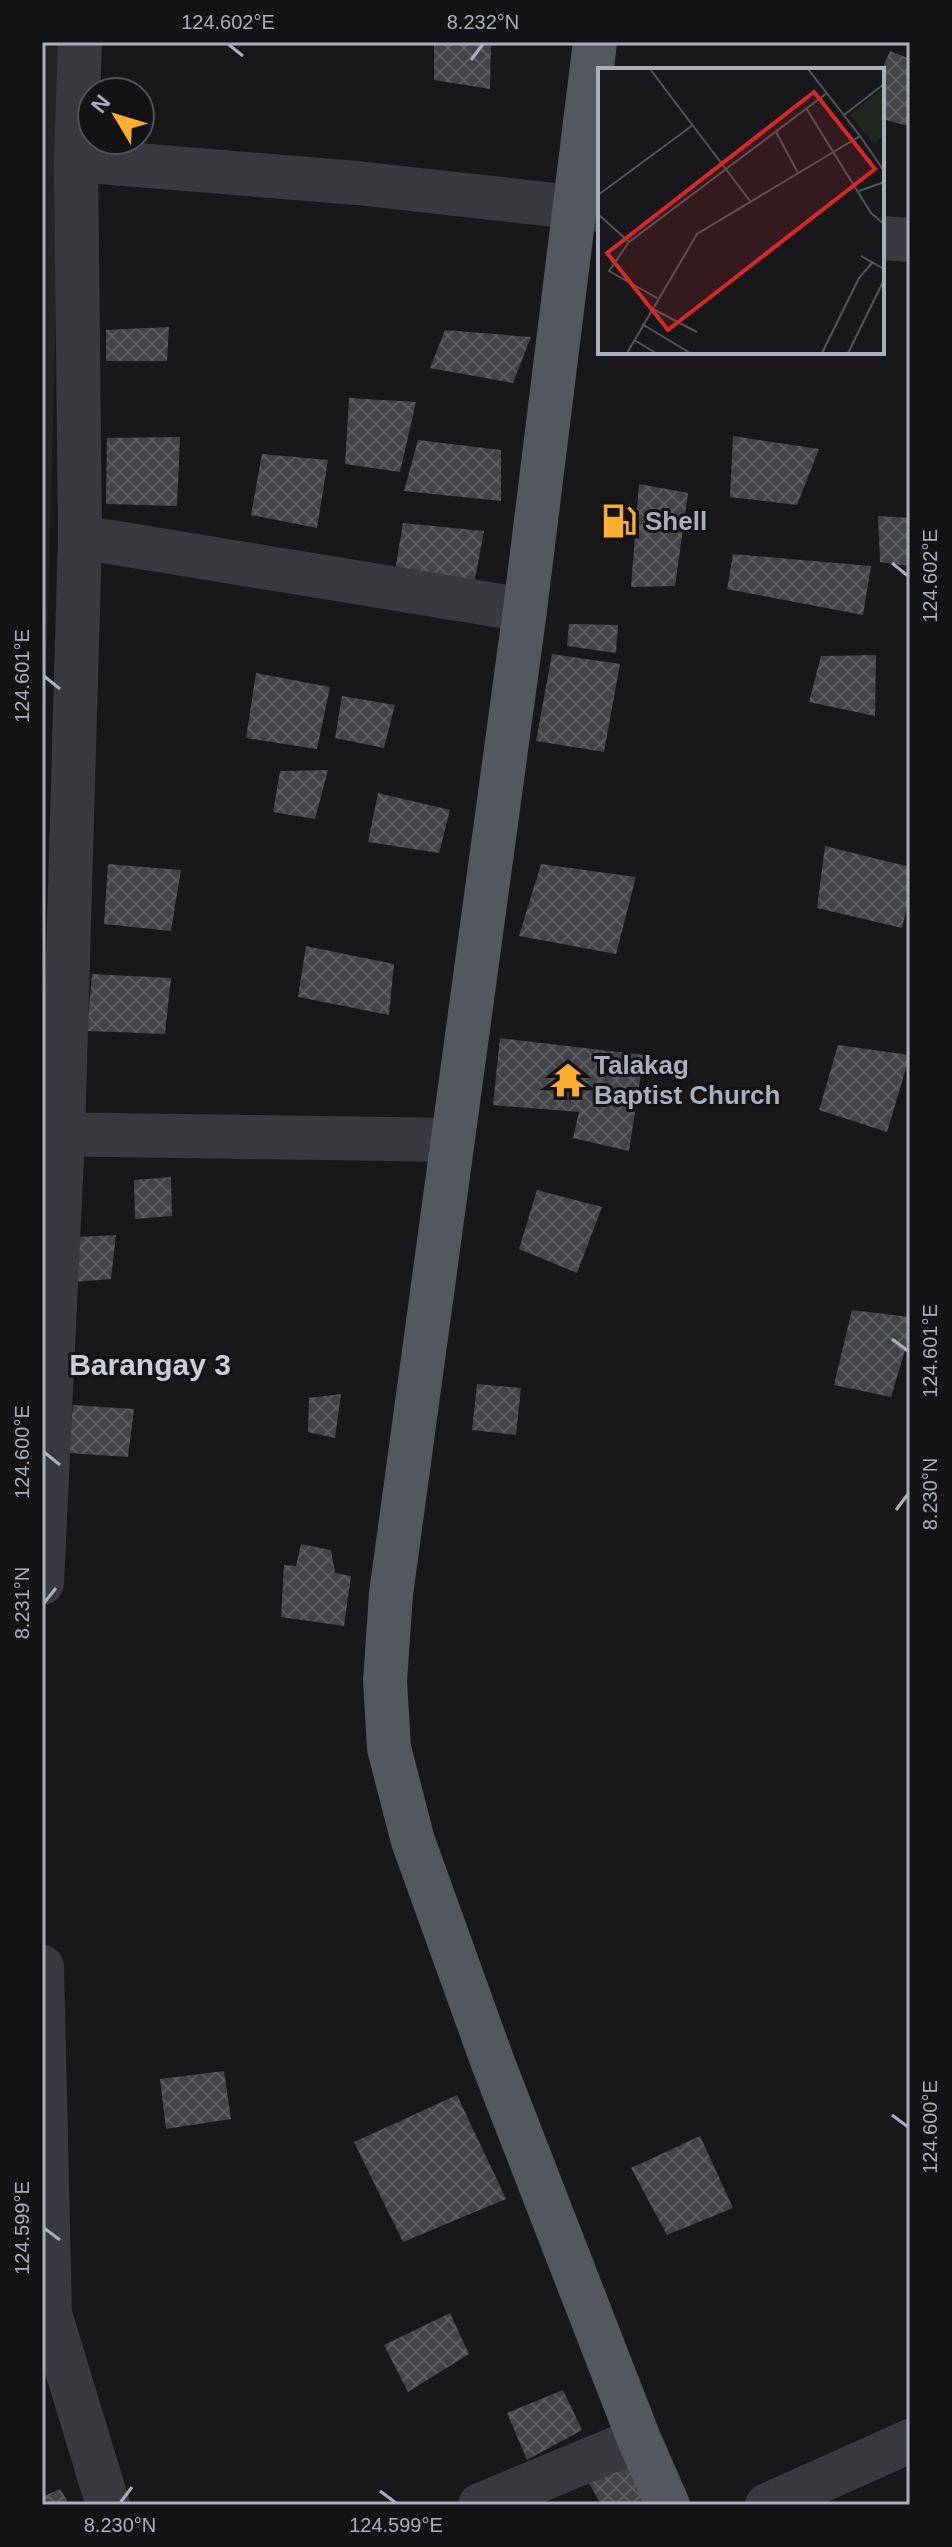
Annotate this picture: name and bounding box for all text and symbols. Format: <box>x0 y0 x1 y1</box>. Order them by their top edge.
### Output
text: 124.602°E <box>181 11 275 33</box>
text: 8.232°N <box>447 11 519 33</box>
inset map <box>598 68 884 354</box>
north arrow <box>76 76 156 156</box>
text: N <box>86 90 115 118</box>
fuel station icon: Shell <box>600 502 638 540</box>
place label: Shell <box>645 506 707 536</box>
text: 124.602°E <box>919 529 941 623</box>
text: 124.601°E <box>11 629 33 723</box>
place label: Talakag Baptist Church <box>594 1050 780 1110</box>
temple icon: Talakag Baptist Church <box>549 1061 587 1099</box>
text: 124.601°E <box>919 1304 941 1398</box>
district label: Barangay 3 <box>69 1348 231 1381</box>
text: 124.600°E <box>11 1405 33 1499</box>
text: 8.230°N <box>919 1458 941 1530</box>
text: 8.231°N <box>11 1567 33 1639</box>
text: 124.600°E <box>919 2080 941 2174</box>
text: 124.599°E <box>11 2181 33 2275</box>
text: 8.230°N <box>84 2514 156 2536</box>
text: 124.599°E <box>349 2514 443 2536</box>

